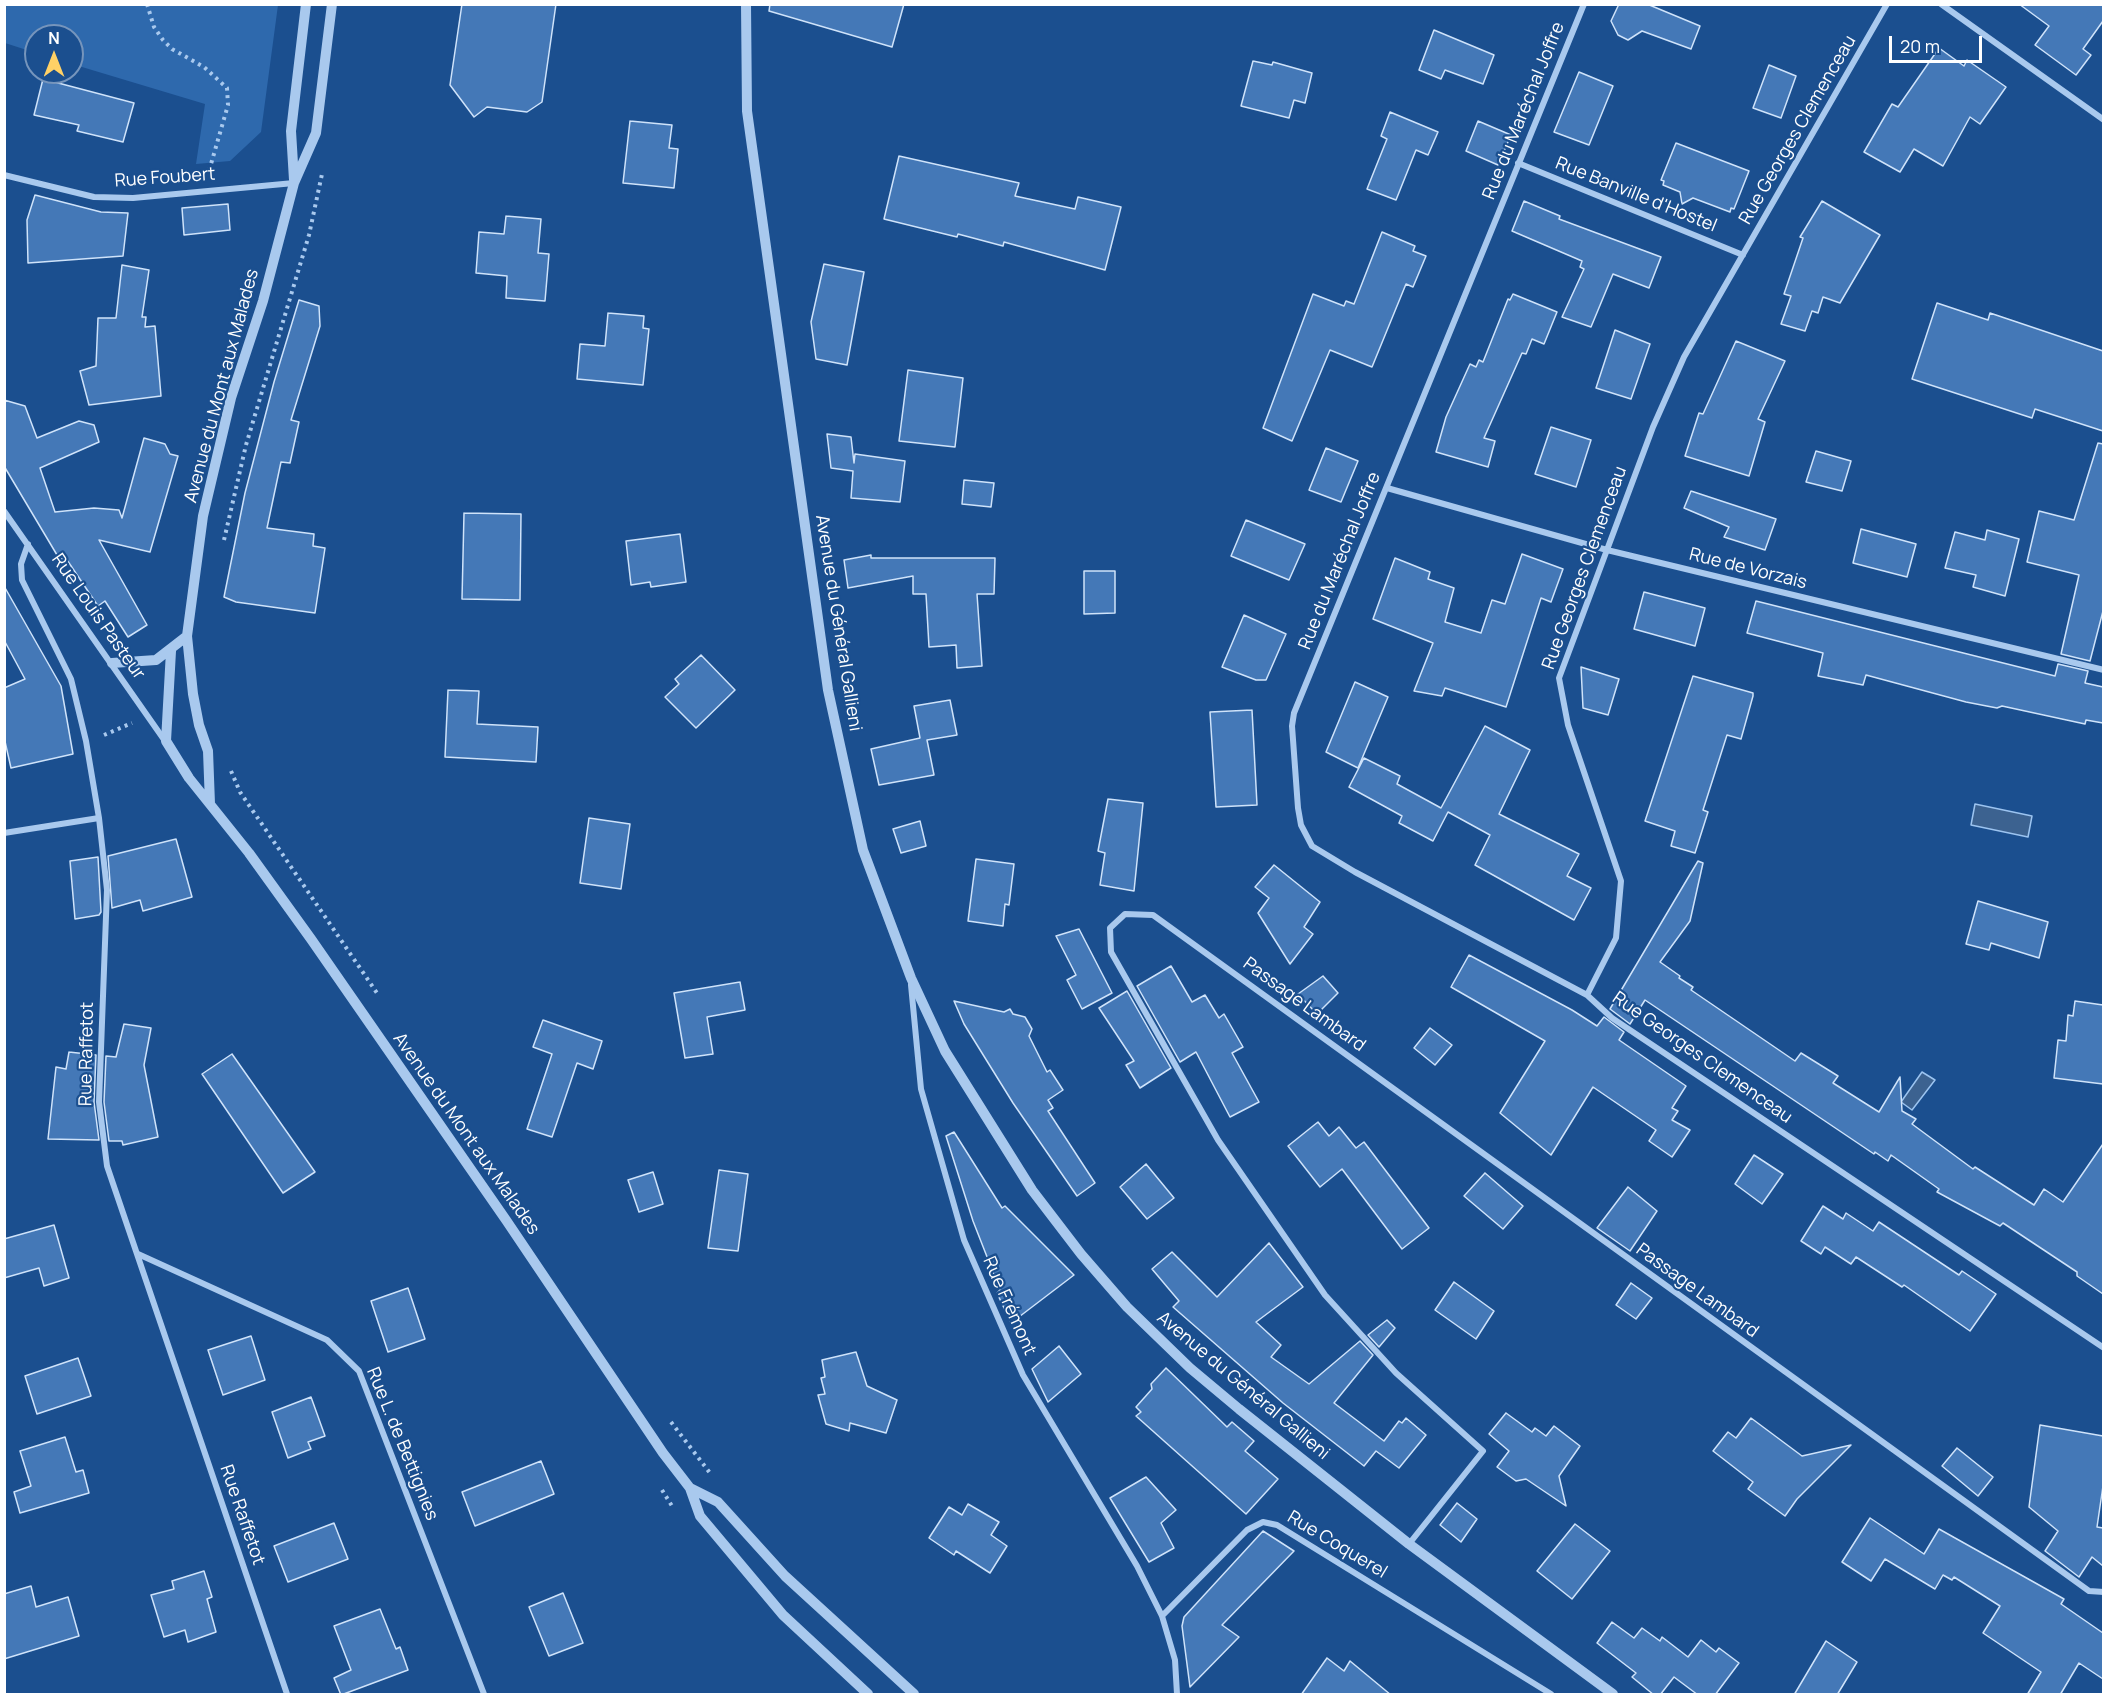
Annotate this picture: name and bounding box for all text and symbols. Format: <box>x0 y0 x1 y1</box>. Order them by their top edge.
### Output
street label: Rue du Maréchal Joffre <box>1479 19 1569 203</box>
north arrow <box>24 24 84 84</box>
scale bar <box>1892 24 1985 62</box>
text: N <box>48 27 60 49</box>
street label: Rue Georges Clemenceau <box>1735 32 1861 228</box>
text: 20 m <box>1900 34 1940 58</box>
street label: Rue Banville d'Hostel <box>1552 153 1720 237</box>
street label: Rue Foubert <box>114 164 216 192</box>
street label: Avenue du Mont aux Malades <box>180 267 264 505</box>
street label: Rue Georges Clemenceau <box>1538 464 1632 672</box>
street label: Rue du Maréchal Joffre <box>1295 469 1385 653</box>
street label: Avenue du Général Gallieni <box>810 513 866 733</box>
street label: Rue de Vorzais <box>1687 544 1809 594</box>
street label: Rue Louis Pasteur <box>47 550 149 684</box>
street label: Passage Lambard <box>1239 953 1369 1057</box>
street label: Rue Georges Clemenceau <box>1608 988 1796 1128</box>
street label: Rue Raffetot <box>75 1002 99 1106</box>
street label: Avenue du Mont aux Malades <box>388 1029 544 1239</box>
street label: Passage Lambard <box>1632 1239 1762 1343</box>
street label: Rue Frémont <box>978 1253 1040 1359</box>
street label: Avenue du Général Gallieni <box>1152 1307 1334 1465</box>
street label: Rue L. de Bettignies <box>361 1364 443 1524</box>
street label: Rue Raffetot <box>215 1462 269 1568</box>
street label: Rue Coquerel <box>1283 1507 1391 1583</box>

